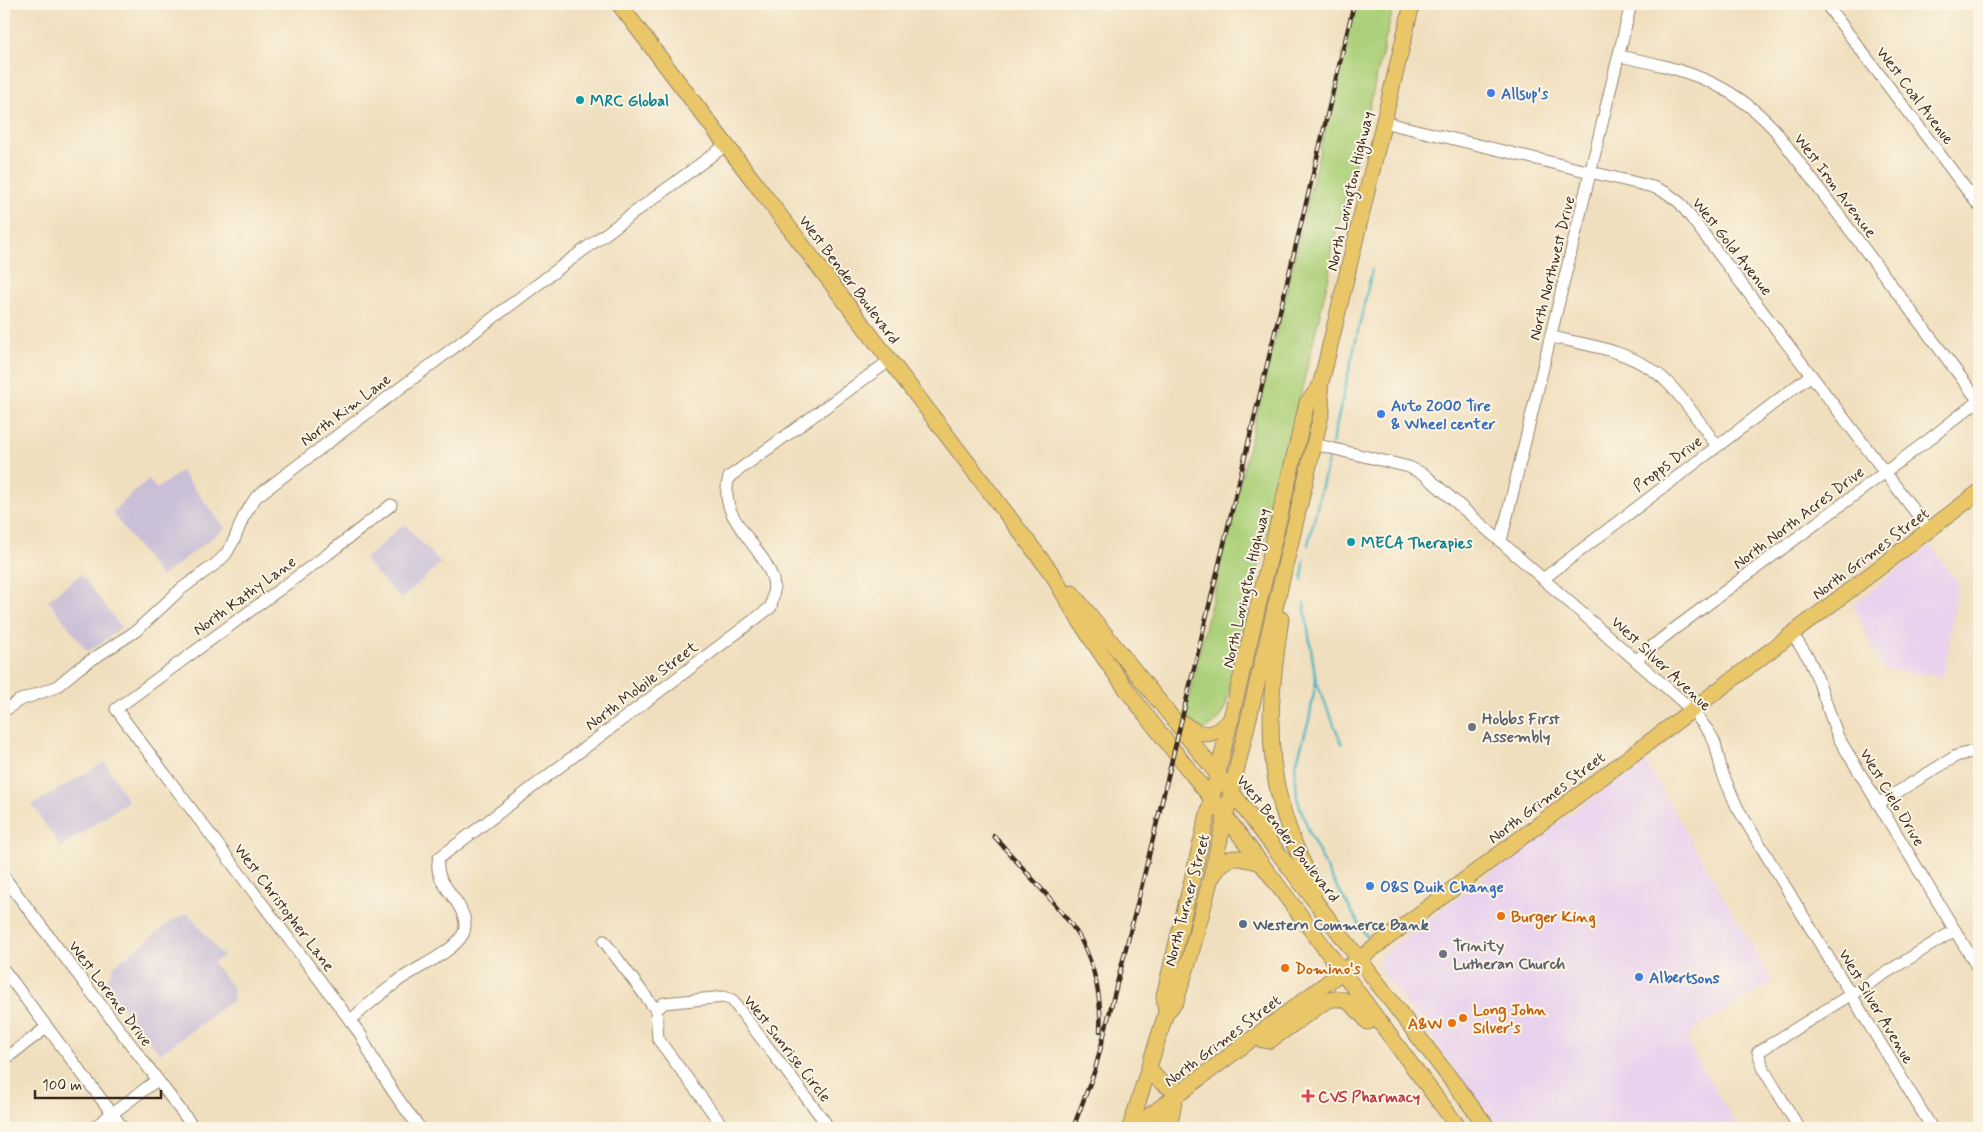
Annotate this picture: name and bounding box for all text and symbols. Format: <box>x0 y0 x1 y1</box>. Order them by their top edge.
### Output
street label: West Coal Avenue <box>1871 43 1959 150</box>
place label: Allsup's <box>1501 84 1549 105</box>
marker: Allsup's <box>1485 87 1497 99</box>
place label: MRC Global <box>590 91 669 112</box>
marker: MRC Global <box>574 94 586 106</box>
street label: North Lovington Highway <box>1322 109 1380 274</box>
street label: West Iron Avenue <box>1789 129 1881 243</box>
street label: West Gold Avenue <box>1687 193 1777 300</box>
street label: North Northwest Drive <box>1524 194 1581 343</box>
street label: West Bender Boulevard <box>793 211 904 349</box>
street label: North Kim Lane <box>296 369 396 451</box>
place label: Auto 2000 Tire & Wheel center <box>1391 396 1496 435</box>
marker: Auto 2000 Tire & Wheel center <box>1375 408 1387 420</box>
street label: Propps Drive <box>1629 431 1707 497</box>
street label: North North Acres Drive <box>1729 462 1869 575</box>
street label: North Grimes Street <box>1808 503 1934 605</box>
street label: North Lovington Highway <box>1218 506 1276 671</box>
place label: MECA Therapies <box>1361 533 1473 554</box>
marker: MECA Therapies <box>1345 536 1357 548</box>
street label: North Kathy Lane <box>189 552 301 641</box>
street label: West Silver Avenue <box>1606 612 1716 716</box>
street label: North Mobile Street <box>581 637 703 736</box>
place label: Hobbs First Assembly <box>1482 709 1560 748</box>
marker: Hobbs First Assembly <box>1466 721 1478 733</box>
street label: West Cielo Drive <box>1854 745 1929 850</box>
street label: North Grimes Street <box>1484 747 1610 849</box>
street label: West Bender Boulevard <box>1231 771 1344 907</box>
street label: North Turner Street <box>1160 832 1215 969</box>
street label: West Christopher Lane <box>229 840 339 976</box>
place label: O&S Quik Change <box>1380 877 1504 899</box>
marker: O&S Quik Change <box>1364 880 1376 892</box>
place label: Burger King <box>1511 907 1596 930</box>
marker: Burger King <box>1495 910 1507 922</box>
place label: Western Commerce Bank <box>1252 915 1429 936</box>
marker: Western Commerce Bank <box>1237 918 1249 930</box>
place label: Trinity Lutheran Church <box>1453 936 1565 975</box>
street label: West Lorene Drive <box>63 937 156 1051</box>
street label: West Silver Avenue <box>1833 946 1918 1068</box>
marker: Trinity Lutheran Church <box>1437 948 1449 960</box>
place label: Domino's <box>1295 959 1362 980</box>
marker: Domino's <box>1279 962 1291 974</box>
place label: Albertsons <box>1649 968 1720 989</box>
marker: Albertsons <box>1633 971 1645 983</box>
street label: North Grimes Street <box>1160 990 1286 1092</box>
street label: West Sunrise Circle <box>738 991 835 1107</box>
place label: Long John Silver's <box>1473 1000 1547 1039</box>
marker: Long John Silver's <box>1457 1012 1469 1024</box>
place label: A&W <box>1408 1014 1442 1035</box>
marker: A&W <box>1446 1017 1458 1029</box>
scale bar <box>35 1067 161 1099</box>
text: 100 m <box>42 1076 82 1096</box>
place label: CVS Pharmacy <box>1318 1087 1420 1108</box>
marker: CVS Pharmacy <box>1302 1090 1314 1102</box>

